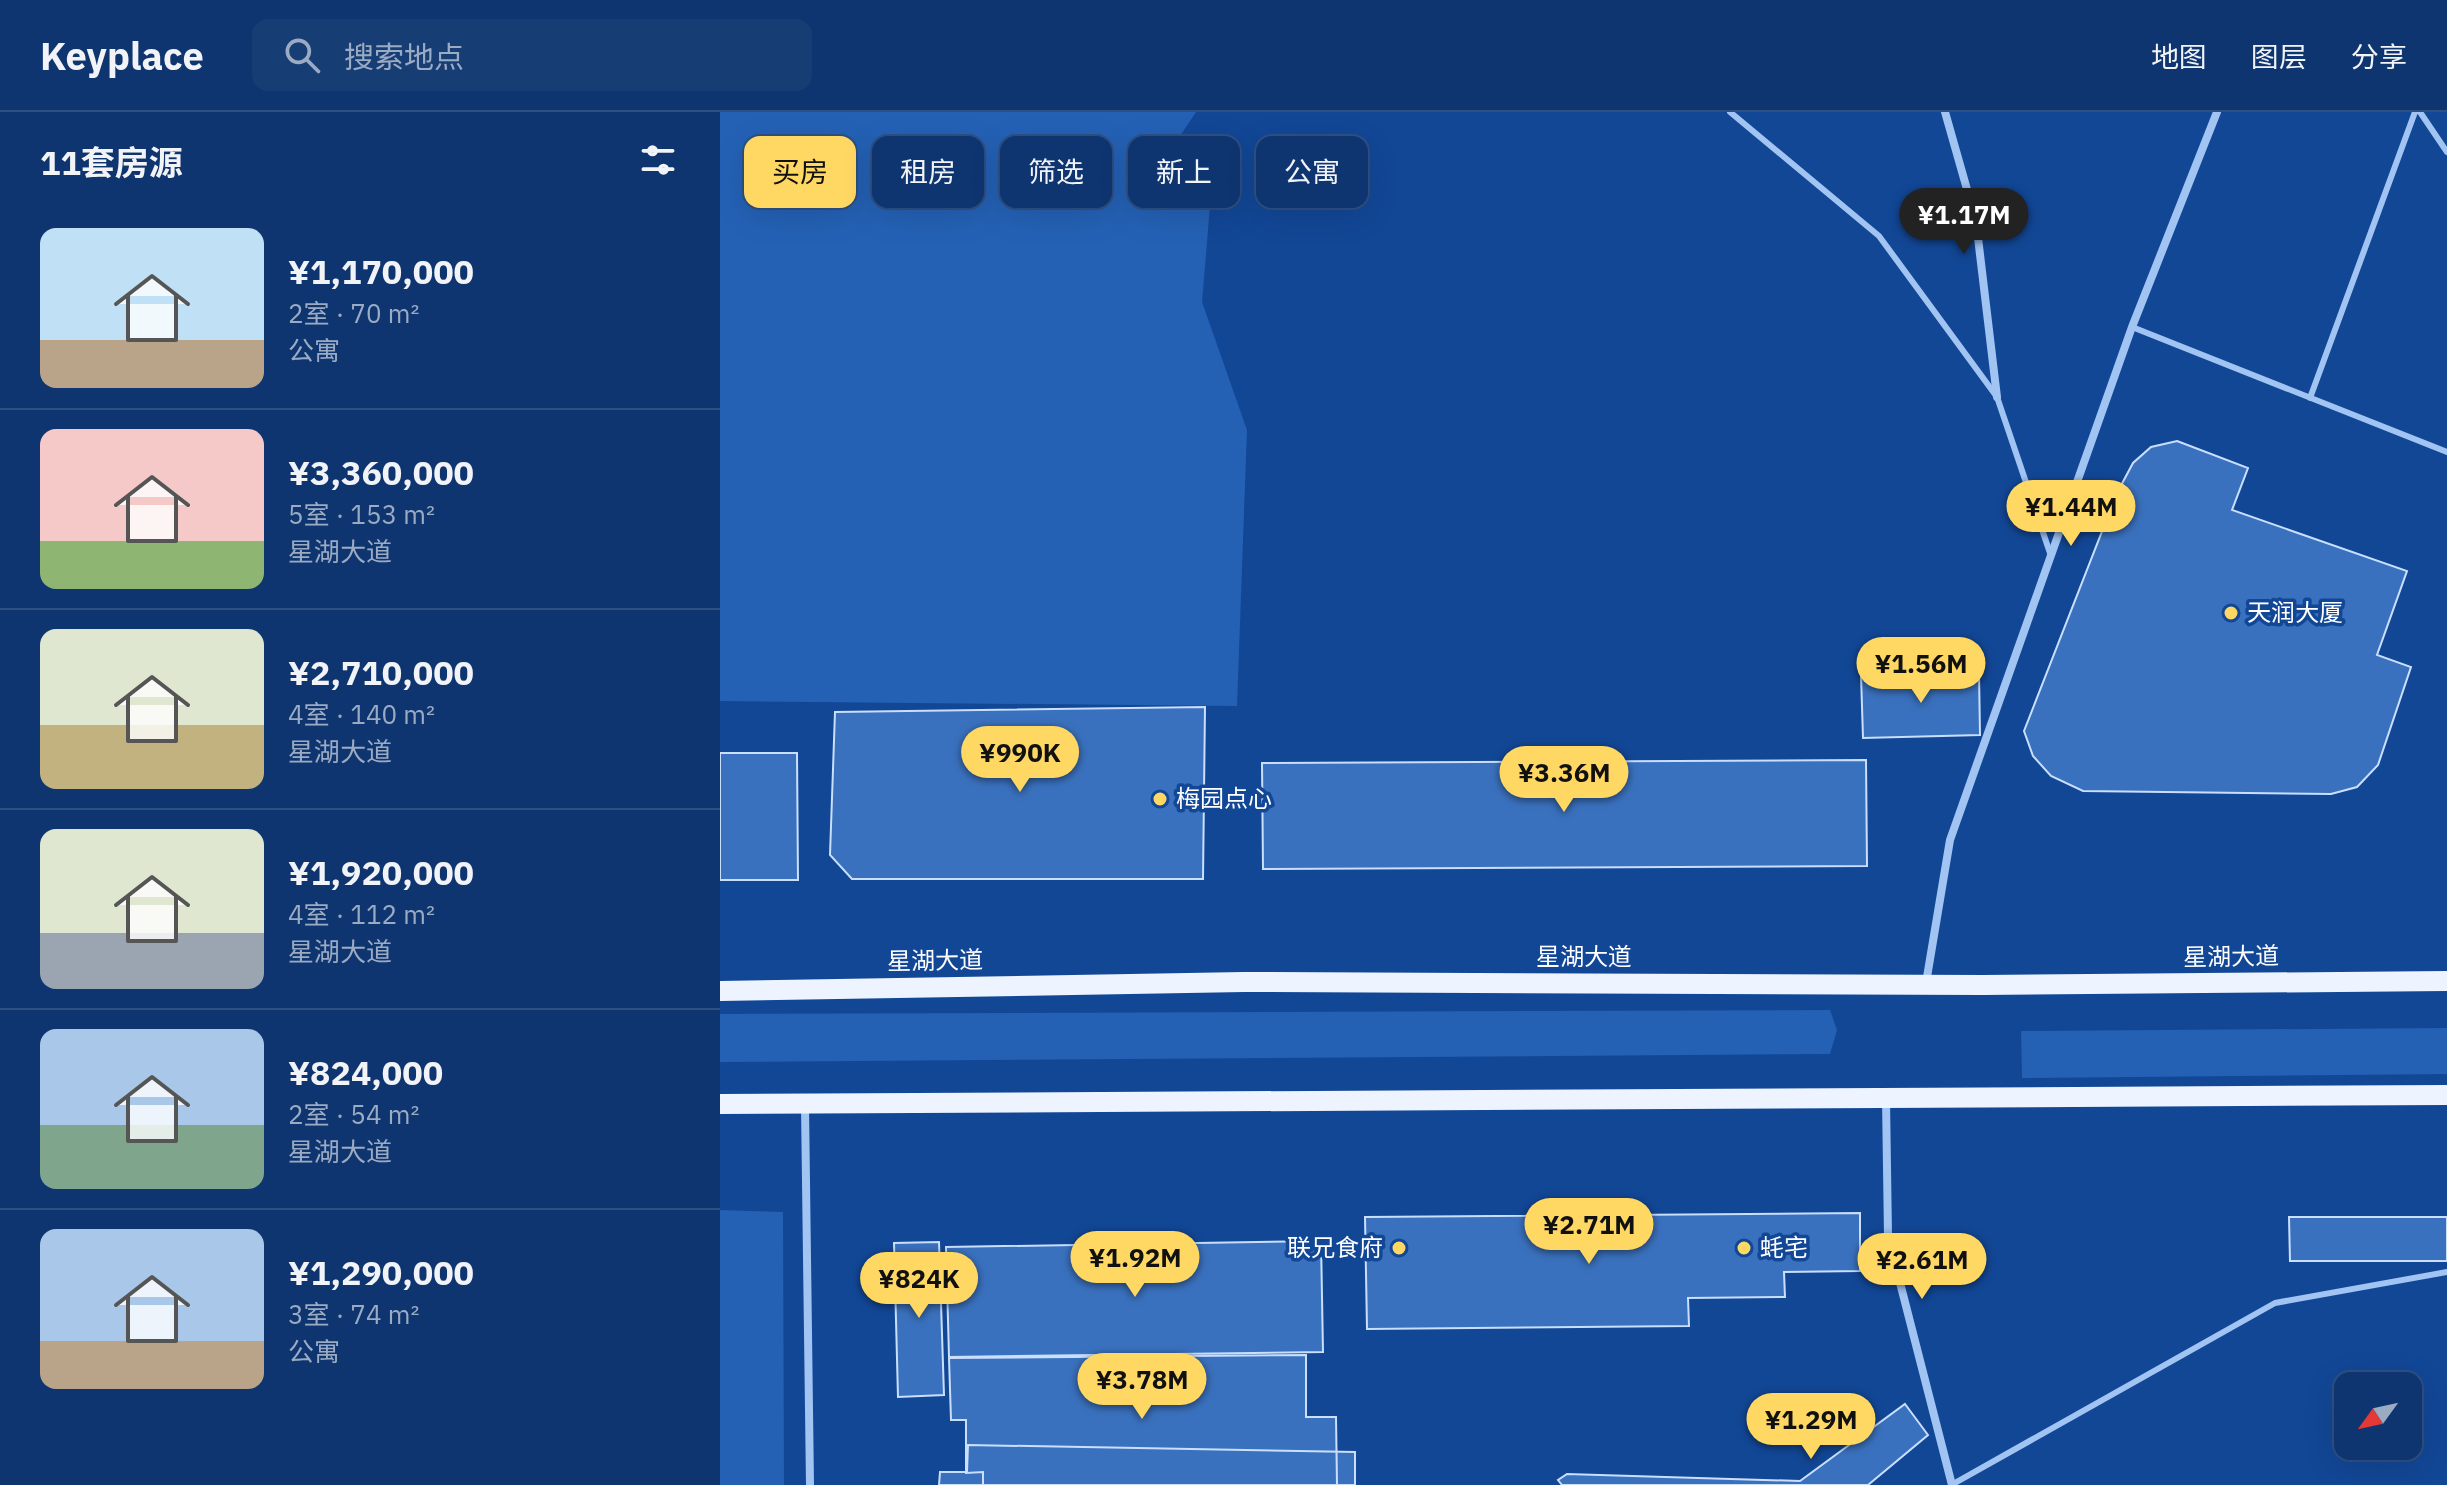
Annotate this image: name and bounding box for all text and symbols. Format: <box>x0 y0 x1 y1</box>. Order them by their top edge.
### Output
search box <box>252 19 812 91</box>
text: Keyplace <box>40 31 204 80</box>
icon: search <box>280 33 324 77</box>
text: 搜索地点 <box>344 37 464 76</box>
text: 地图 <box>2151 38 2207 75</box>
text: 图层 <box>2251 38 2307 75</box>
text: 分享 <box>2351 38 2407 75</box>
chip: 买房 <box>744 136 856 208</box>
chip: 租房 <box>872 136 984 208</box>
chip: 筛选 <box>1000 136 1112 208</box>
chip: 新上 <box>1128 136 1240 208</box>
chip: 公寓 <box>1256 136 1368 208</box>
icon: filters <box>636 138 680 182</box>
text: 11套房源 <box>40 140 183 184</box>
pin: ¥1.17M <box>1899 188 2029 256</box>
text: ¥1.17M <box>1917 197 2011 231</box>
text: ¥1,170,000 <box>288 249 474 293</box>
icon: home <box>104 260 200 356</box>
text: 2室 · 70 m² <box>288 296 419 330</box>
text: 公寓 <box>288 333 340 367</box>
text: ¥3,360,000 <box>288 450 474 494</box>
icon: home <box>104 461 200 557</box>
pin: ¥1.44M <box>2006 480 2136 548</box>
text: ¥1.44M <box>2024 489 2118 523</box>
text: 5室 · 153 m² <box>288 497 435 531</box>
text: 星湖大道 <box>288 534 392 568</box>
place label: 天润大厦 <box>2247 596 2343 628</box>
marker: 天润大厦 <box>2222 604 2240 622</box>
pin: ¥1.56M <box>1856 637 1986 705</box>
text: ¥1.56M <box>1874 646 1968 680</box>
text: ¥2,710,000 <box>288 650 474 694</box>
icon: home <box>104 661 200 757</box>
text: 4室 · 140 m² <box>288 697 435 731</box>
pin: ¥990K <box>964 726 1076 794</box>
text: 星湖大道 <box>288 734 392 768</box>
text: ¥990K <box>979 735 1061 769</box>
pin: ¥3.36M <box>1499 746 1629 814</box>
text: ¥3.36M <box>1517 755 1611 789</box>
place label: 梅园点心 <box>1176 782 1272 814</box>
marker: 梅园点心 <box>1151 790 1169 808</box>
text: ¥1,920,000 <box>288 850 474 894</box>
icon: home <box>104 861 200 957</box>
text: 4室 · 112 m² <box>288 897 435 931</box>
text: 星湖大道 <box>288 934 392 968</box>
street label: 星湖大道 <box>2183 939 2279 973</box>
street label: 星湖大道 <box>1536 940 1632 972</box>
street label: 星湖大道 <box>887 943 983 977</box>
text: ¥824,000 <box>288 1050 443 1094</box>
icon: home <box>104 1061 200 1157</box>
text: 2室 · 54 m² <box>288 1097 419 1131</box>
text: 星湖大道 <box>288 1134 392 1168</box>
pin: ¥2.71M <box>1524 1198 1654 1266</box>
text: ¥2.71M <box>1542 1207 1636 1241</box>
pin: ¥1.92M <box>1070 1231 1200 1299</box>
place label: 联兄食府 <box>1287 1231 1383 1263</box>
place label: 蚝宅 <box>1760 1231 1808 1263</box>
pin: ¥2.61M <box>1857 1233 1987 1301</box>
marker: 联兄食府 <box>1390 1239 1408 1257</box>
marker: 蚝宅 <box>1735 1239 1753 1257</box>
text: ¥1.92M <box>1088 1240 1182 1274</box>
text: ¥2.61M <box>1875 1242 1969 1276</box>
text: ¥1,290,000 <box>288 1250 474 1294</box>
pin: ¥824K <box>863 1252 975 1320</box>
icon: home <box>104 1261 200 1357</box>
text: ¥824K <box>878 1261 960 1295</box>
text: 3室 · 74 m² <box>288 1297 419 1331</box>
text: 公寓 <box>288 1334 340 1368</box>
pin: ¥3.78M <box>1077 1353 1207 1421</box>
text: ¥3.78M <box>1095 1362 1189 1396</box>
north arrow <box>2334 1372 2422 1460</box>
map controls <box>2334 1372 2422 1460</box>
pin: ¥1.29M <box>1746 1393 1876 1461</box>
text: ¥1.29M <box>1764 1402 1858 1436</box>

